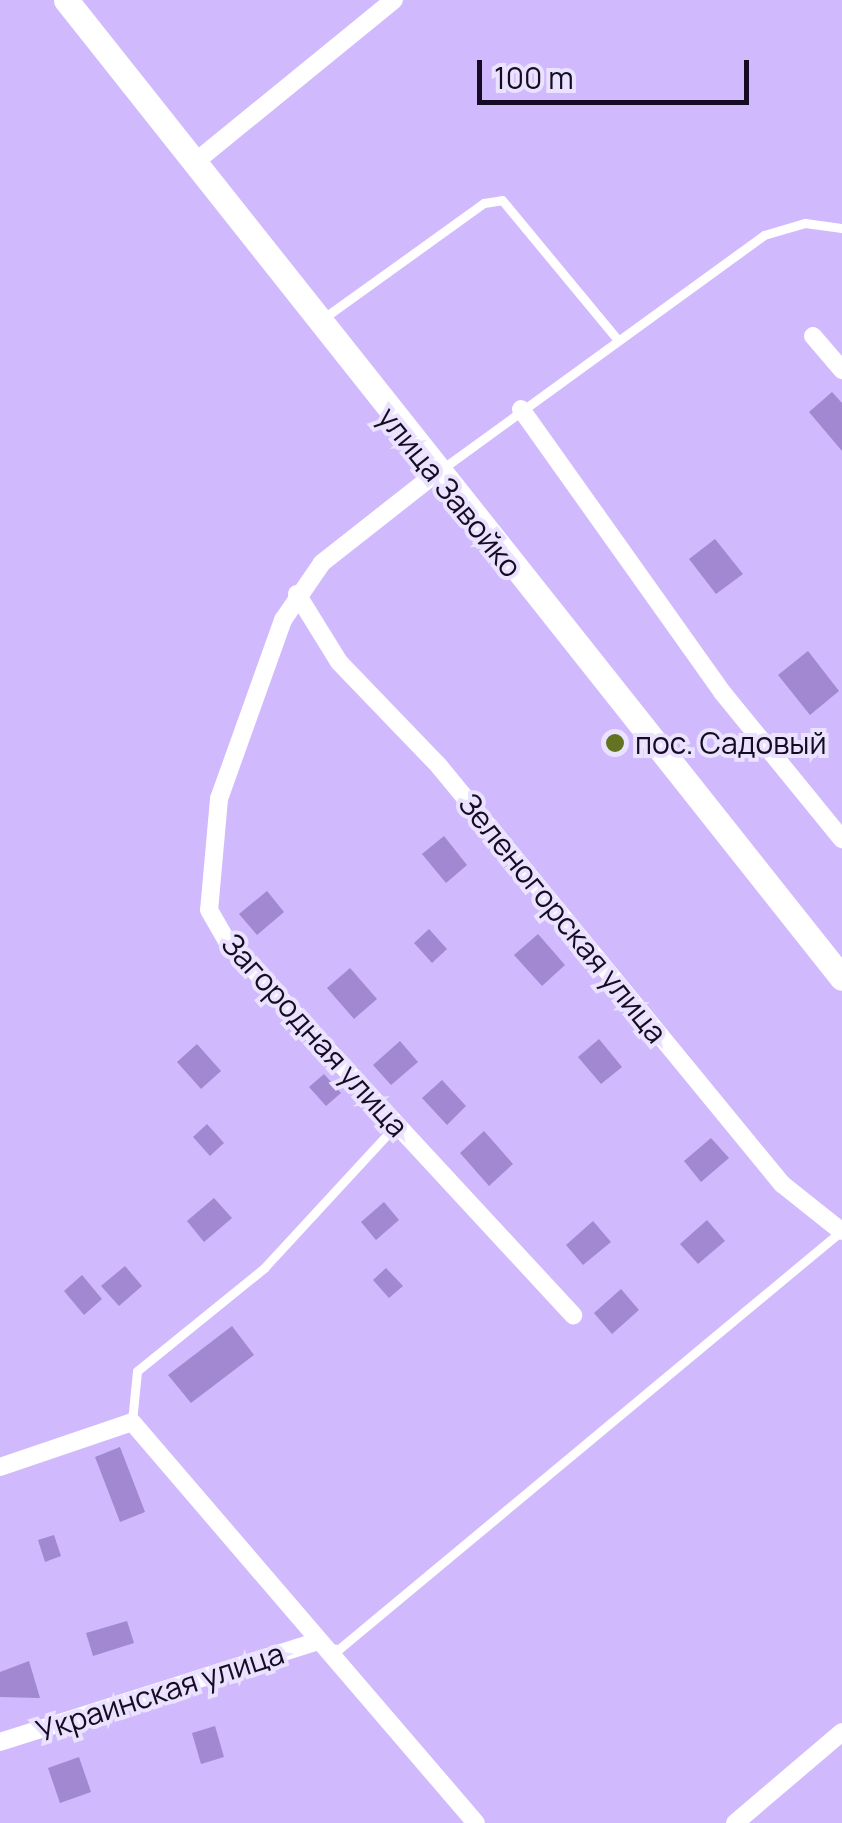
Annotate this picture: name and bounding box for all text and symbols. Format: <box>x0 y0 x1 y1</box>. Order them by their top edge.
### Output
scale bar <box>482 40 754 102</box>
text: 100 m <box>494 57 574 98</box>
street label: улица Завойко <box>370 400 530 584</box>
place label: пос. Садовый <box>635 725 826 761</box>
marker: пос. Садовый <box>604 732 626 754</box>
street label: Зеленогорская улица <box>451 786 675 1050</box>
street label: Загородная улица <box>214 926 416 1144</box>
street label: Украинская улица <box>32 1635 288 1749</box>

